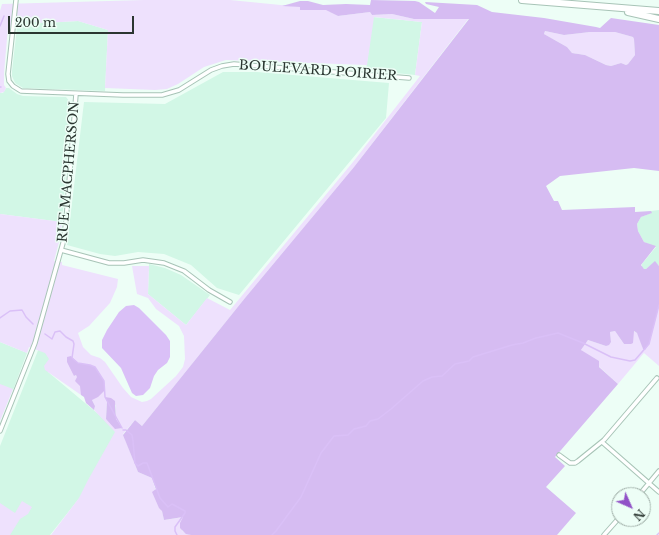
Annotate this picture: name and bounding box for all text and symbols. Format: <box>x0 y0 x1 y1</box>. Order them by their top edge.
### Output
scale bar <box>10 8 136 34</box>
text: 200 m <box>15 15 56 30</box>
street label: BOULEVARD POIRIER <box>238 58 398 84</box>
street label: RUE MACPHERSON <box>55 101 83 243</box>
north arrow <box>611 487 651 527</box>
text: N <box>630 506 647 523</box>

